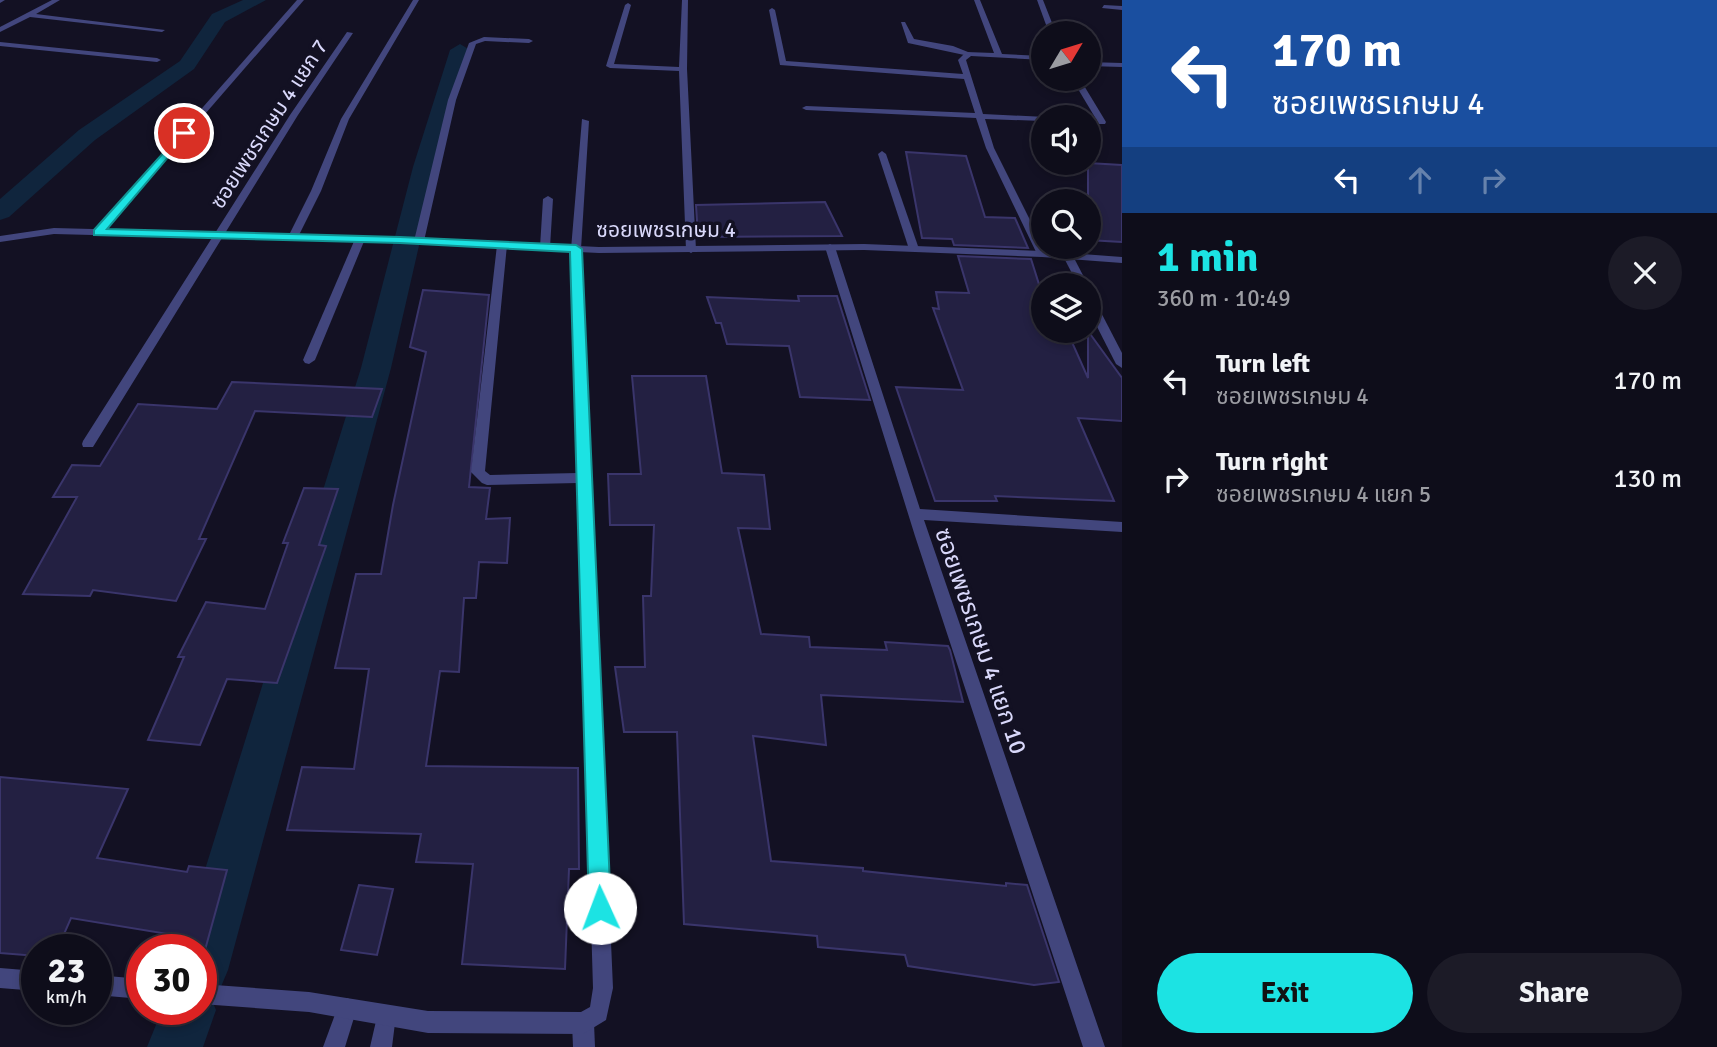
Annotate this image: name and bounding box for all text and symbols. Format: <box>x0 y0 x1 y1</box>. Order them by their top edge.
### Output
text: 170 m <box>1272 20 1402 80</box>
north arrow <box>1031 21 1101 91</box>
map controls <box>1031 21 1101 343</box>
icon: left <box>1157 28 1248 119</box>
street label: ซอยเพชรเกษม 4 แยก 7 <box>205 35 333 213</box>
text: ซอยเพชรเกษม 4 <box>1272 84 1485 123</box>
pin <box>154 103 214 163</box>
button: sound <box>1031 105 1101 175</box>
icon: arrive <box>165 114 203 152</box>
icon: left <box>1328 161 1366 199</box>
icon: ahead <box>1401 161 1439 199</box>
icon: right <box>1474 161 1512 199</box>
button: search <box>1031 189 1101 259</box>
street label: ซอยเพชรเกษม 4 <box>596 217 736 243</box>
text: 1 min <box>1157 232 1258 283</box>
button: close <box>1608 236 1682 310</box>
button: layers <box>1031 273 1101 343</box>
text: 360 m · 10:49 <box>1157 284 1291 313</box>
text: Turn left <box>1216 348 1310 380</box>
icon: left <box>1157 362 1195 400</box>
text: 170 m <box>1613 365 1682 397</box>
text: ซอยเพชรเกษม 4 <box>1216 382 1369 411</box>
text: Turn right <box>1216 446 1328 478</box>
icon: right <box>1157 460 1195 498</box>
text: 130 m <box>1613 463 1682 495</box>
text: ซอยเพชรเกษม 4 แยก 5 <box>1216 480 1431 509</box>
street label: ซอยเพชรเกษม 4 แยก 10 <box>928 524 1034 758</box>
position arrow <box>563 871 637 945</box>
speed limit sign: 30 <box>126 934 217 1025</box>
text: 23 <box>48 949 85 992</box>
button: Exit <box>1157 953 1413 1033</box>
button: Share <box>1427 953 1682 1033</box>
text: km/h <box>46 986 87 1008</box>

